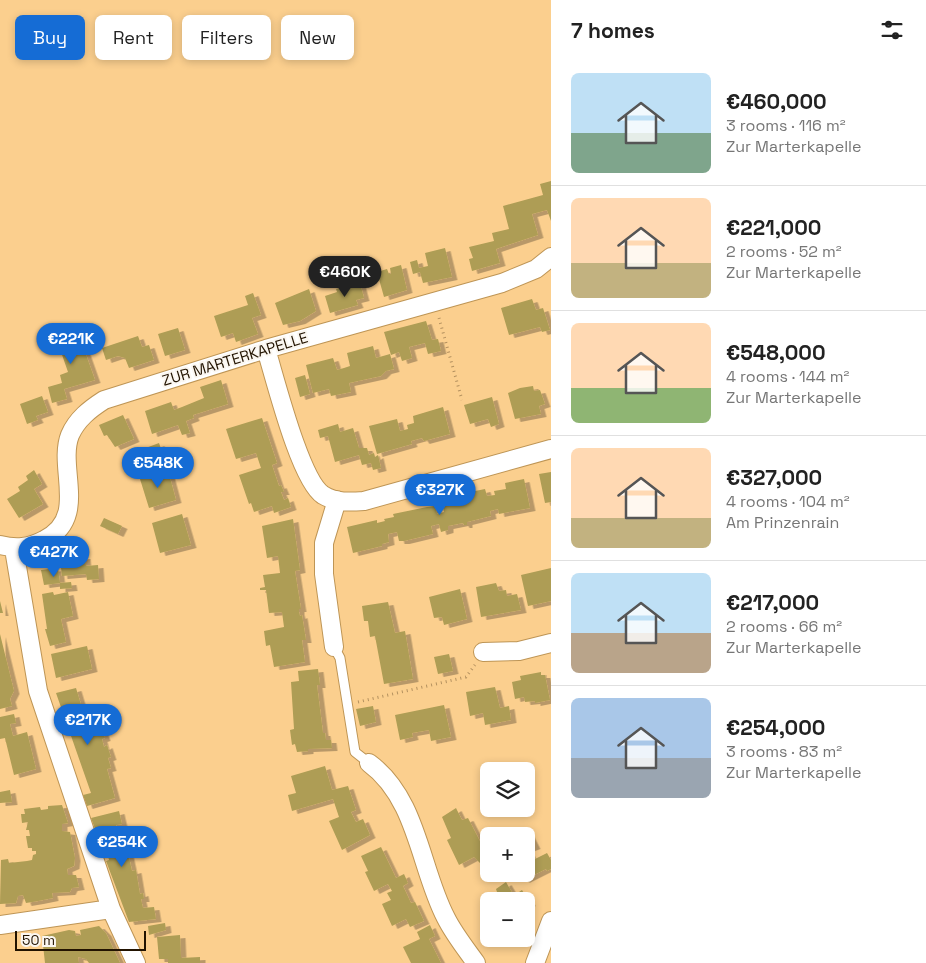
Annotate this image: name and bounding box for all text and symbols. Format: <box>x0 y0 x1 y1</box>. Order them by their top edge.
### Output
chip: Buy <box>15 15 85 60</box>
chip: Rent <box>95 15 172 60</box>
chip: Filters <box>182 15 271 60</box>
chip: New <box>281 15 354 60</box>
icon: filters <box>878 16 906 44</box>
text: 7 homes <box>571 17 655 44</box>
text: €460,000 <box>726 88 827 115</box>
icon: home <box>611 93 671 153</box>
text: 3 rooms · 116 m² <box>726 115 846 136</box>
text: Zur Marterkapelle <box>726 136 861 157</box>
text: €221,000 <box>726 214 821 241</box>
icon: home <box>611 218 671 278</box>
text: 2 rooms · 52 m² <box>726 241 842 262</box>
pin: €460K <box>310 256 380 298</box>
text: €460K <box>319 261 371 282</box>
text: Zur Marterkapelle <box>726 262 861 283</box>
pin: €221K <box>36 322 106 365</box>
street label: ZUR MARTERKAPELLE <box>160 327 310 390</box>
text: €221K <box>47 328 95 349</box>
text: €548,000 <box>726 339 826 366</box>
icon: home <box>611 343 671 403</box>
text: 4 rooms · 144 m² <box>726 366 849 387</box>
text: Zur Marterkapelle <box>726 387 861 408</box>
pin: €548K <box>123 446 193 489</box>
text: €548K <box>133 452 183 473</box>
text: €327,000 <box>726 464 822 491</box>
icon: home <box>611 468 671 528</box>
pin: €327K <box>405 474 475 516</box>
text: €327K <box>416 479 464 500</box>
text: 4 rooms · 104 m² <box>726 491 850 512</box>
text: Am Prinzenrain <box>726 512 839 533</box>
pin: €427K <box>19 536 89 578</box>
text: €427K <box>29 541 79 562</box>
text: €217,000 <box>726 589 819 616</box>
icon: home <box>611 593 671 653</box>
text: 2 rooms · 66 m² <box>726 616 842 637</box>
text: Zur Marterkapelle <box>726 637 861 658</box>
pin: €217K <box>53 704 123 746</box>
text: €217K <box>65 709 111 730</box>
text: €254,000 <box>726 714 825 741</box>
icon: home <box>611 718 671 778</box>
text: 3 rooms · 83 m² <box>726 741 842 762</box>
map controls <box>480 762 535 947</box>
button: layers <box>480 762 535 817</box>
text: Zur Marterkapelle <box>726 762 861 783</box>
pin: €254K <box>87 826 157 868</box>
button: + <box>480 827 535 882</box>
text: €254K <box>97 831 147 852</box>
button: − <box>480 892 535 947</box>
scale bar <box>15 928 146 951</box>
text: 50 m <box>22 931 55 949</box>

